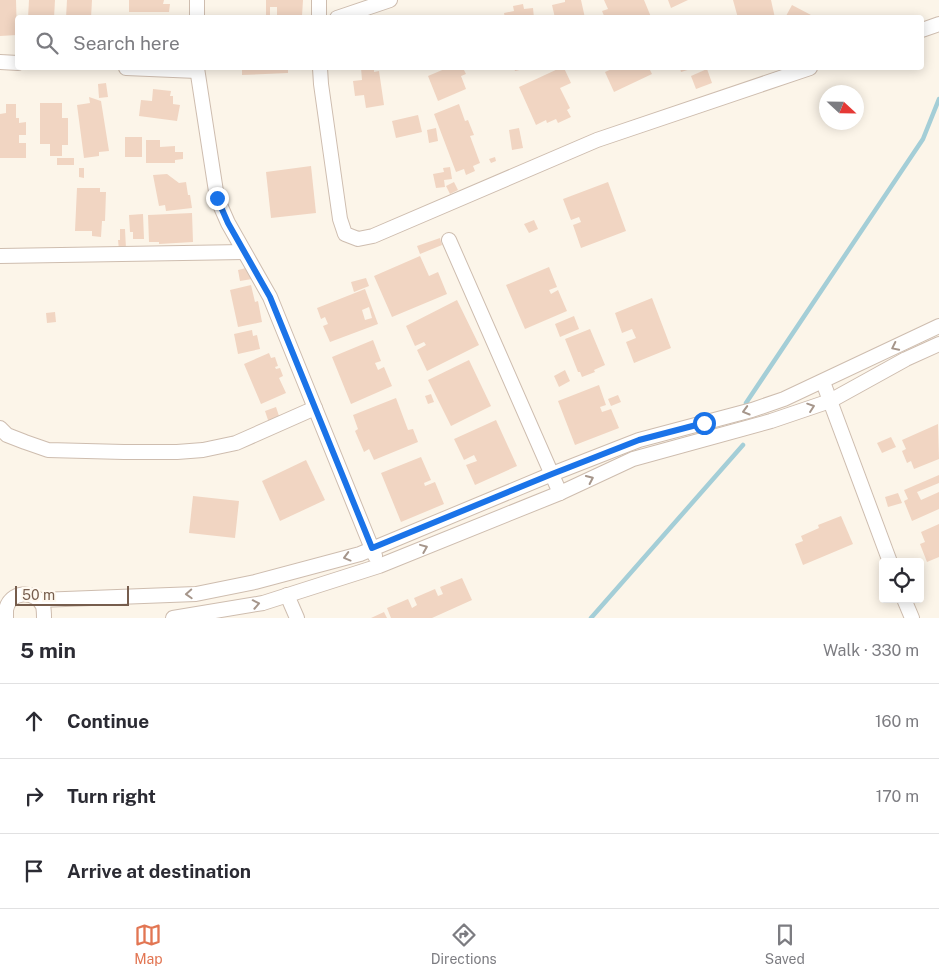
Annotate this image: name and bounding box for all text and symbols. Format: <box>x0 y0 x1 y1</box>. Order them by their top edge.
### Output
search box <box>15 15 924 70</box>
icon: search <box>33 29 61 57</box>
text: Search here <box>73 32 180 54</box>
north arrow <box>819 85 864 130</box>
route end <box>206 187 229 210</box>
one-way arrow <box>891 341 900 352</box>
one-way arrow <box>806 403 815 413</box>
one-way arrow <box>742 406 750 416</box>
route start <box>693 412 716 435</box>
one-way arrow <box>585 475 594 485</box>
one-way arrow <box>419 544 428 554</box>
one-way arrow <box>343 551 352 562</box>
map controls <box>879 558 924 603</box>
button: locate <box>879 558 924 603</box>
scale bar <box>15 583 129 606</box>
text: 50 m <box>22 587 55 603</box>
one-way arrow <box>185 588 193 599</box>
one-way arrow <box>252 599 260 609</box>
text: 5 min <box>20 638 76 663</box>
text: Walk · 330 m <box>823 641 919 660</box>
icon: ahead <box>20 707 48 735</box>
text: Continue <box>67 710 149 732</box>
text: 160 m <box>875 712 919 731</box>
icon: right <box>20 782 48 810</box>
text: Turn right <box>67 785 156 807</box>
text: 170 m <box>876 787 919 806</box>
icon: arrive <box>20 857 48 885</box>
text: Arrive at destination <box>67 860 251 882</box>
tab: Map <box>134 921 163 967</box>
tab: Directions <box>431 921 497 967</box>
tab: Saved <box>765 921 805 967</box>

